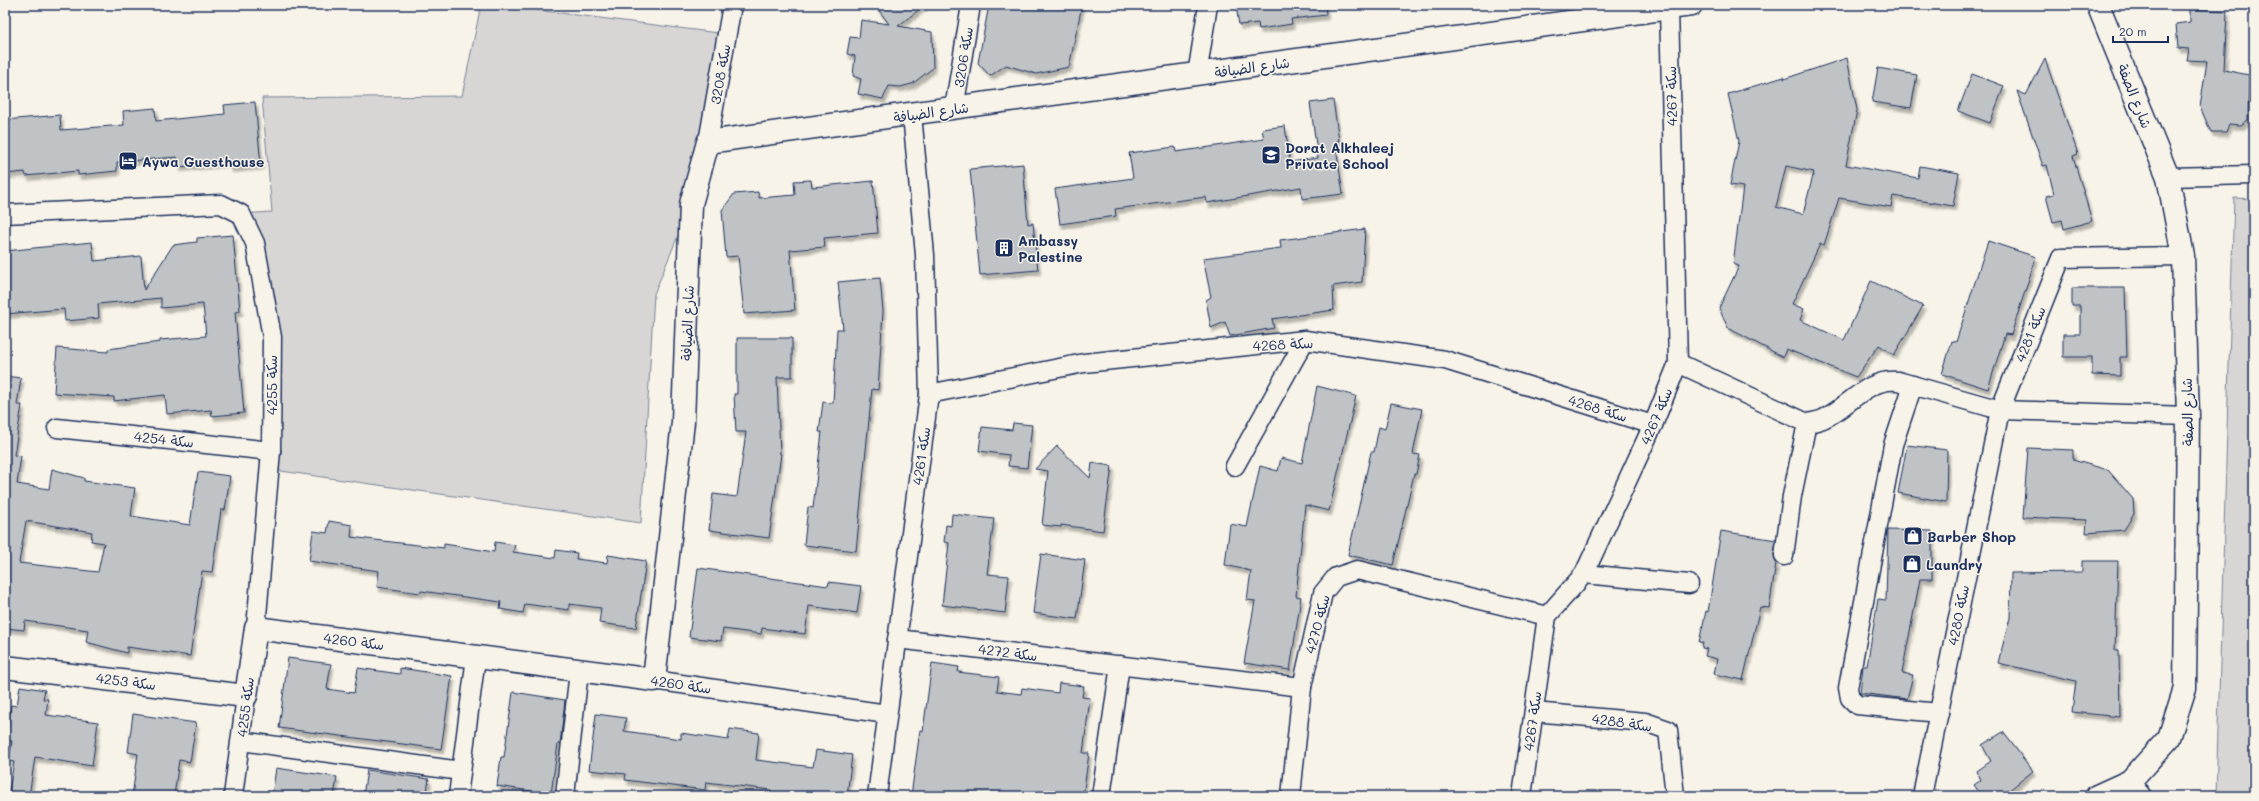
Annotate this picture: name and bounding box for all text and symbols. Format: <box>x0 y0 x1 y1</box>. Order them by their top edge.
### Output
scale bar <box>2113 18 2168 44</box>
text: 20 m <box>2119 23 2147 39</box>
street label: سكة 3206 <box>949 25 977 89</box>
street label: سكة 3208 <box>705 42 735 106</box>
street label: شارع الضيافة <box>1213 52 1291 83</box>
street label: شارع الصفة <box>2113 61 2157 131</box>
street label: سكة 4267 <box>1661 66 1681 126</box>
street label: شارع الضيافة <box>892 97 970 128</box>
place label: Dorat Alkhaleej Private School <box>1285 138 1394 173</box>
school or university icon: Dorat Alkhaleej Private School <box>1260 144 1282 166</box>
hotel icon: Aywa Guesthouse <box>117 150 139 172</box>
place label: Aywa Guesthouse <box>142 152 264 171</box>
place label: Ambassy Palestine <box>1018 231 1083 266</box>
building icon: Ambassy Palestine <box>993 237 1015 259</box>
street label: شارع الضيافة <box>676 285 699 361</box>
street label: سكة 4281 <box>2010 303 2050 365</box>
street label: سكة 4268 <box>1252 333 1314 355</box>
street label: سكة 4255 <box>262 355 281 415</box>
street label: شارع الصفة <box>2177 378 2198 446</box>
street label: سكة 4267 <box>1636 385 1676 447</box>
street label: سكة 4268 <box>1566 390 1630 426</box>
street label: سكة 4254 <box>133 426 195 452</box>
street label: سكة 4261 <box>908 426 934 486</box>
shop icon: Barber Shop <box>1902 525 1924 547</box>
place label: Barber Shop <box>1927 527 2016 546</box>
shop icon: Laundry <box>1901 553 1923 575</box>
place label: Laundry <box>1926 555 1983 574</box>
street label: سكة 4280 <box>1943 583 1973 647</box>
street label: سكة 4270 <box>1300 592 1334 656</box>
street label: سكة 4260 <box>323 628 385 654</box>
street label: سكة 4272 <box>977 639 1039 665</box>
street label: سكة 4253 <box>95 668 157 694</box>
street label: سكة 4260 <box>649 670 713 698</box>
street label: سكة 4255 <box>232 676 258 738</box>
street label: سكة 4267 <box>1518 690 1546 752</box>
street label: سكة 4288 <box>1591 708 1653 736</box>

